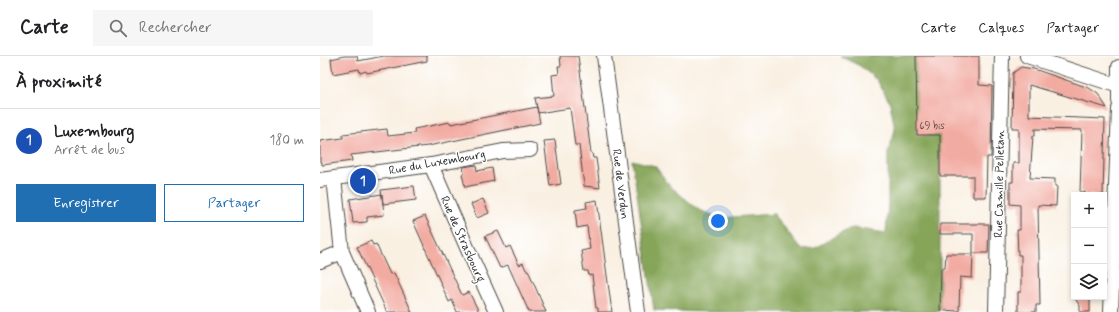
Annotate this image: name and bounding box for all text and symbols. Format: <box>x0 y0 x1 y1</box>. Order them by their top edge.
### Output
search box <box>93 10 373 46</box>
text: Carte <box>20 15 69 40</box>
icon: search <box>107 17 129 39</box>
text: Rechercher <box>139 18 212 38</box>
text: Carte <box>920 19 956 37</box>
text: Calques <box>978 19 1024 37</box>
text: Partager <box>1046 19 1099 37</box>
text: À proximité <box>16 71 101 93</box>
house number: 69 bis <box>919 120 945 133</box>
text: Luxembourg <box>54 122 134 142</box>
street label: Rue Camille Pelletan <box>991 129 1009 238</box>
text: 1 <box>26 132 32 149</box>
text: 180 m <box>269 132 304 149</box>
text: Arrêt de bus <box>54 142 125 159</box>
street label: Rue du Luxembourg <box>388 147 487 179</box>
street label: Rue de Verdun <box>608 148 632 220</box>
pin: 1 <box>350 166 376 196</box>
button: Enregistrer <box>16 184 156 222</box>
button: Partager <box>164 184 304 222</box>
map controls <box>1071 192 1107 300</box>
button: + <box>1071 192 1107 228</box>
street label: Rue de Strasbourg <box>435 194 488 286</box>
your location <box>708 211 728 231</box>
button: − <box>1071 228 1107 264</box>
button: layers <box>1071 264 1107 300</box>

